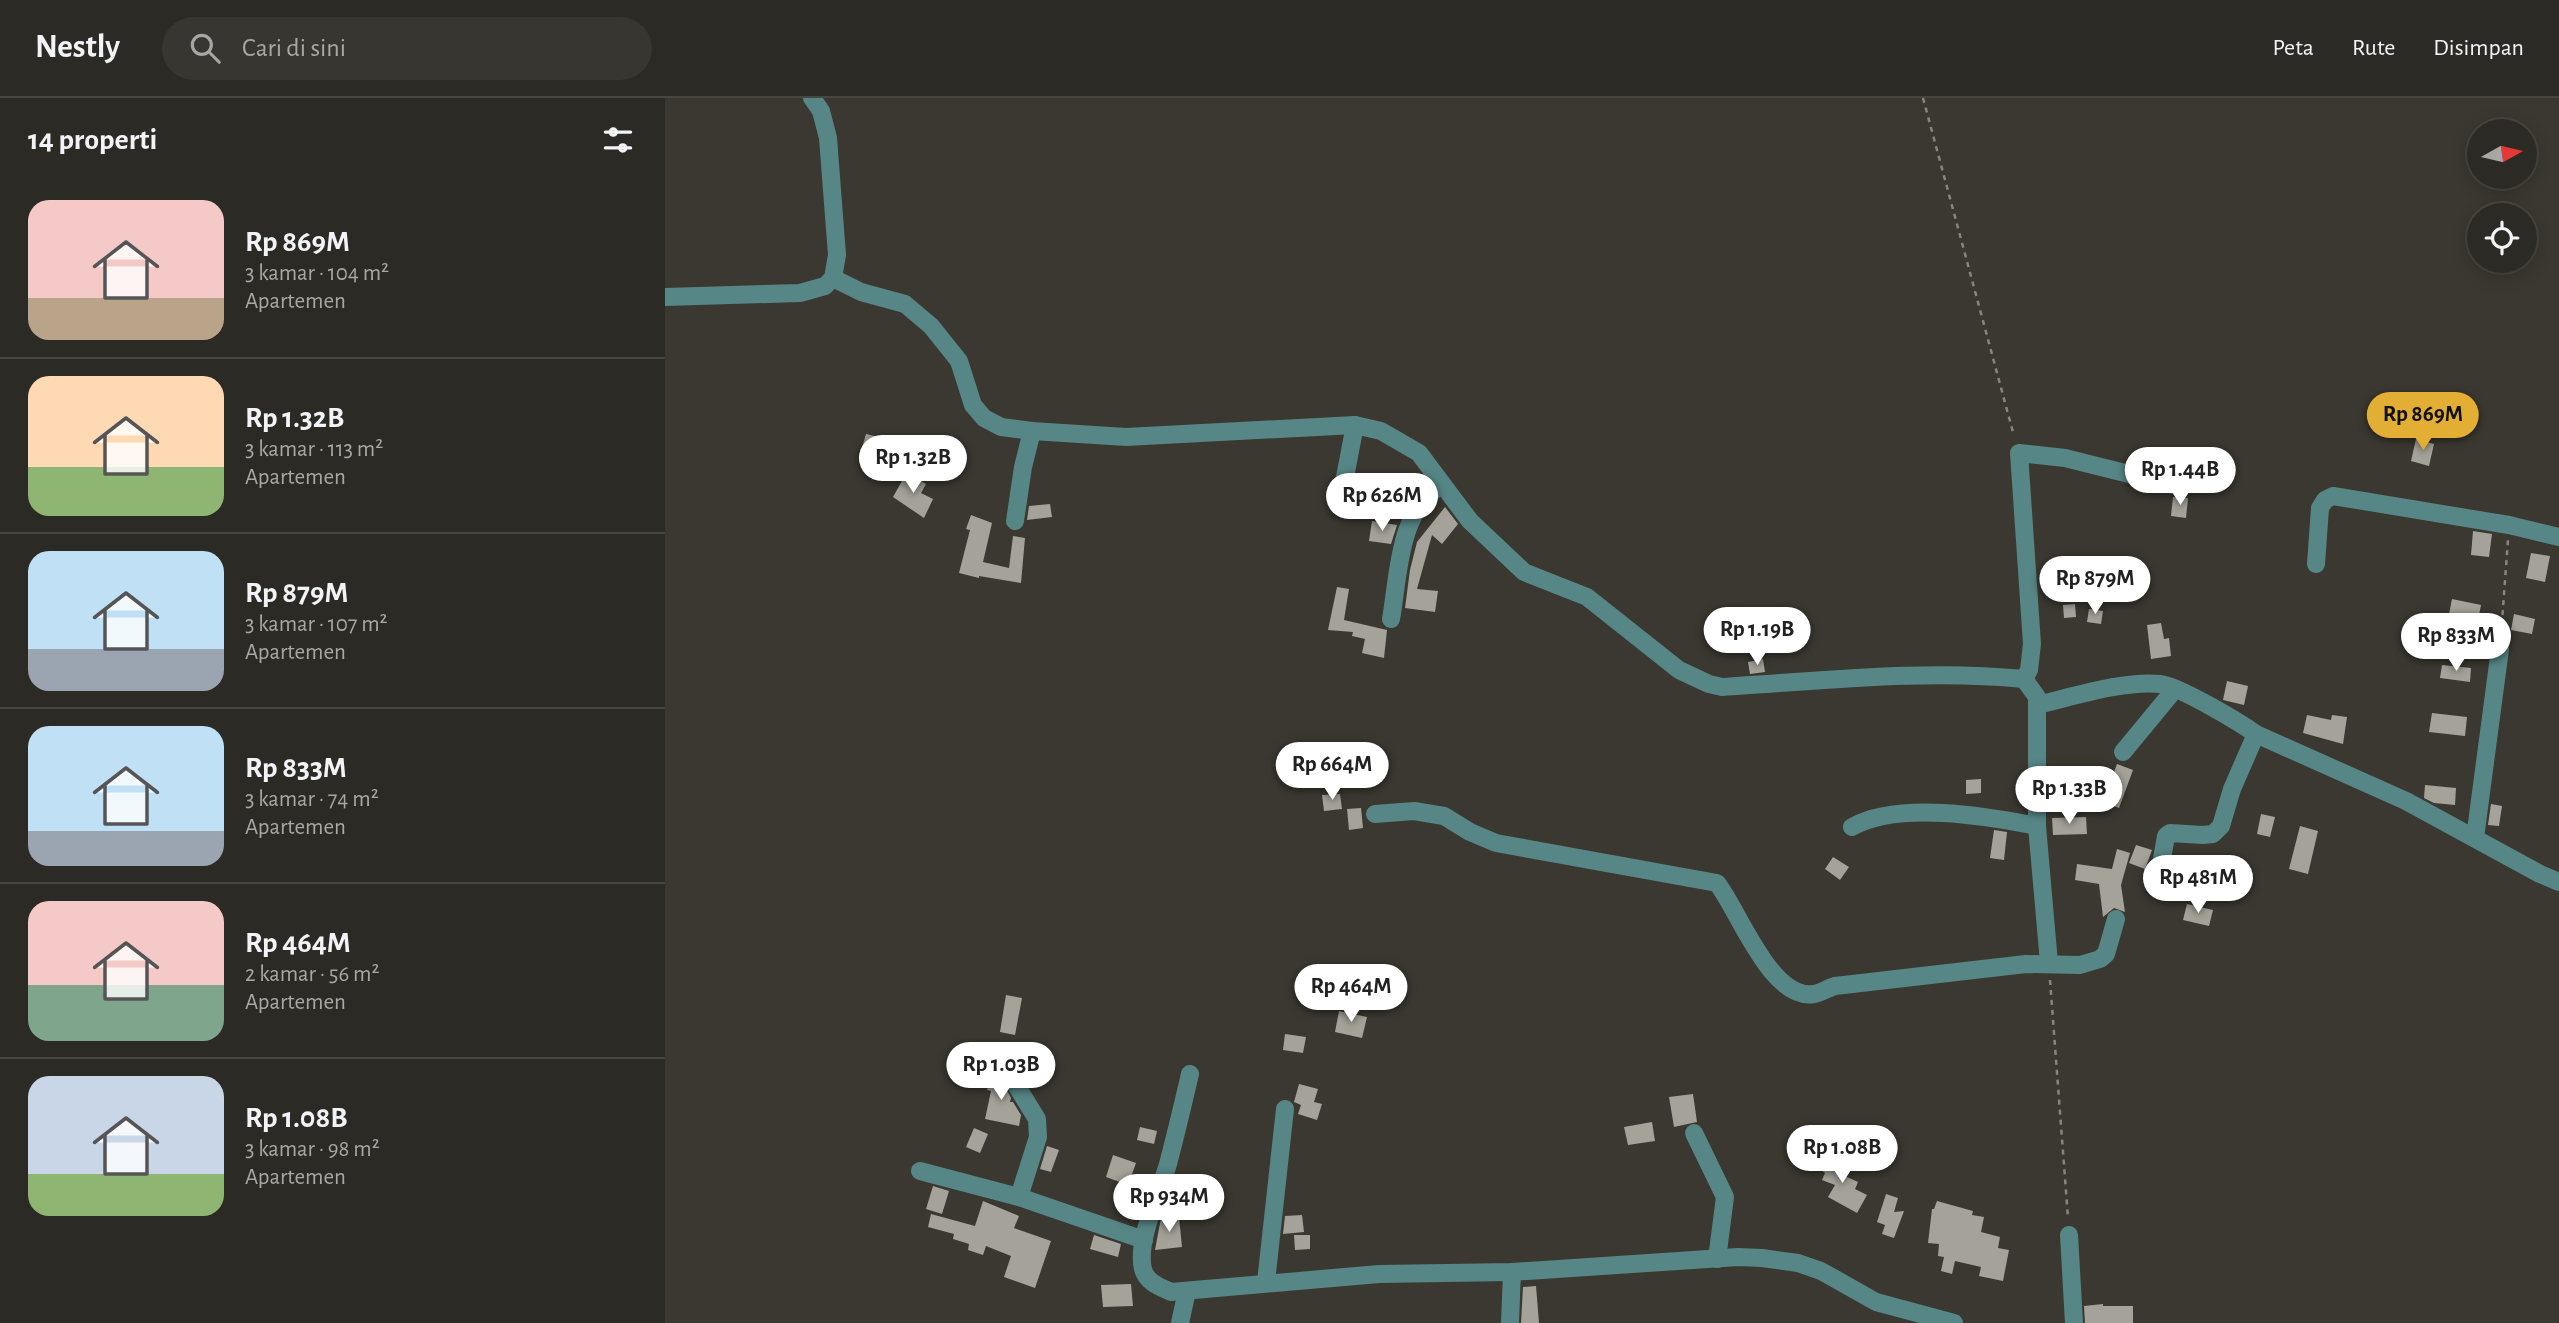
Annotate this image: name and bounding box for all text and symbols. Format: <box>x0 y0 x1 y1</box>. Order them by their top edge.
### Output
search box <box>162 17 652 80</box>
icon: search <box>186 29 224 67</box>
text: Nestly <box>35 31 120 64</box>
text: Cari di sini <box>242 35 346 61</box>
text: Peta <box>2273 36 2314 60</box>
text: Rute <box>2352 36 2395 60</box>
text: Disimpan <box>2433 36 2524 60</box>
north arrow <box>2467 119 2537 189</box>
map controls <box>2467 119 2537 273</box>
icon: filters <box>599 121 637 159</box>
text: 14 properti <box>28 125 157 155</box>
button: locate <box>2467 203 2537 273</box>
text: Rp 869M <box>245 227 350 257</box>
icon: home <box>84 228 168 312</box>
text: 3 kamar · 104 m² <box>245 262 389 285</box>
text: Apartemen <box>245 290 346 313</box>
pin: Rp 869M <box>2358 392 2488 452</box>
text: Rp 1.32B <box>245 403 344 433</box>
text: Rp 869M <box>2383 403 2463 426</box>
icon: home <box>84 404 168 488</box>
pin: Rp 1.32B <box>841 436 985 495</box>
text: 3 kamar · 113 m² <box>245 438 383 461</box>
text: Rp 1.32B <box>875 446 951 469</box>
pin: Rp 1.44B <box>2108 448 2252 507</box>
text: Rp 1.44B <box>2141 458 2219 481</box>
text: Apartemen <box>245 466 346 489</box>
pin: Rp 626M <box>1317 474 1447 533</box>
text: Rp 626M <box>1342 484 1422 507</box>
pin: Rp 879M <box>2030 556 2160 616</box>
text: Rp 879M <box>2055 567 2135 590</box>
text: Rp 879M <box>245 578 348 608</box>
icon: home <box>84 579 168 663</box>
pin: Rp 1.19B <box>1685 608 1829 667</box>
text: 3 kamar · 107 m² <box>245 613 388 636</box>
pin: Rp 833M <box>2391 614 2521 673</box>
text: Rp 1.19B <box>1720 618 1794 641</box>
text: Rp 833M <box>2417 624 2495 647</box>
text: Apartemen <box>245 641 346 664</box>
pin: Rp 664M <box>1267 742 1397 802</box>
text: Rp 833M <box>245 753 347 783</box>
text: Rp 664M <box>1292 753 1372 776</box>
icon: home <box>84 754 168 838</box>
pin: Rp 1.33B <box>1997 766 2141 826</box>
text: Rp 1.33B <box>2031 777 2107 800</box>
text: 3 kamar · 74 m² <box>245 788 379 811</box>
text: Apartemen <box>245 816 346 839</box>
pin: Rp 481M <box>2133 856 2263 915</box>
text: Rp 481M <box>2159 866 2237 889</box>
text: Rp 464M <box>245 928 351 958</box>
icon: home <box>84 929 168 1013</box>
text: 2 kamar · 56 m² <box>245 963 379 986</box>
pin: Rp 464M <box>1286 964 1416 1024</box>
text: Rp 464M <box>1310 975 1392 998</box>
text: Apartemen <box>245 991 346 1014</box>
pin: Rp 1.03B <box>929 1042 1073 1102</box>
text: Rp 1.03B <box>962 1053 1040 1076</box>
text: Rp 1.08B <box>245 1103 348 1133</box>
icon: home <box>84 1104 168 1188</box>
pin: Rp 1.08B <box>1770 1126 1914 1185</box>
text: Rp 1.08B <box>1803 1136 1881 1159</box>
text: 3 kamar · 98 m² <box>245 1138 380 1161</box>
text: Apartemen <box>245 1166 346 1189</box>
pin: Rp 934M <box>1104 1174 1234 1234</box>
text: Rp 934M <box>1129 1185 1209 1208</box>

